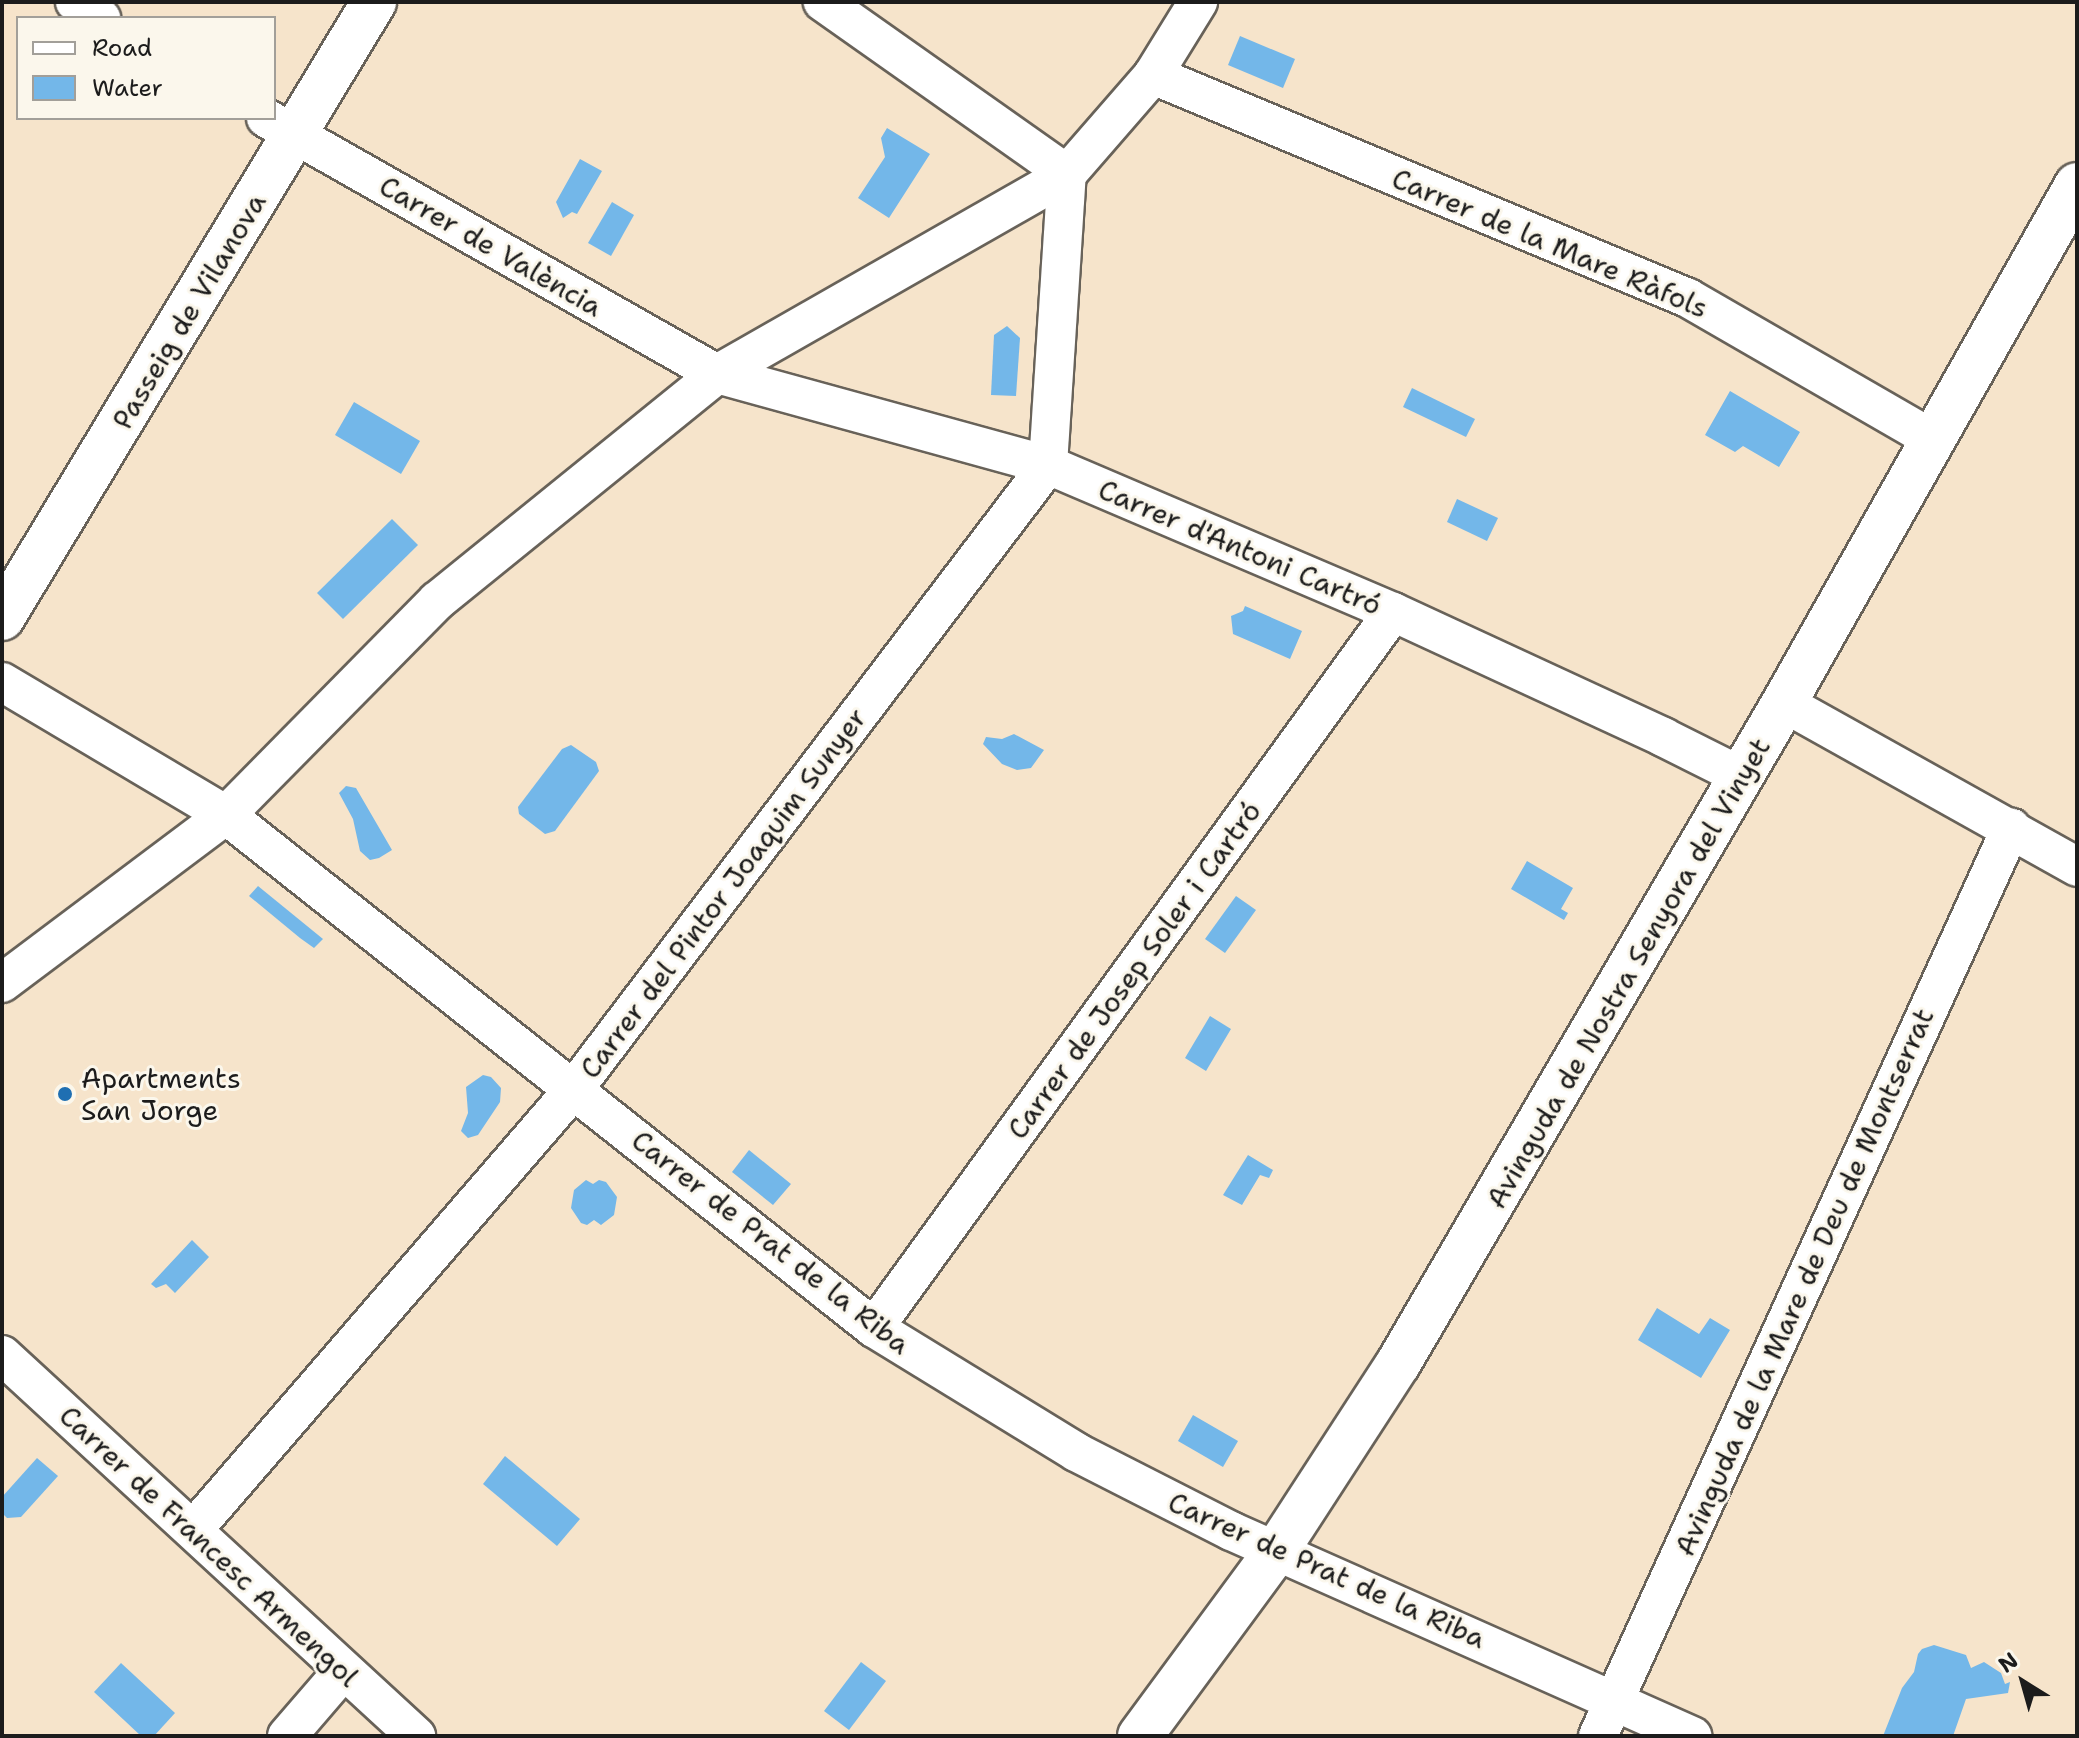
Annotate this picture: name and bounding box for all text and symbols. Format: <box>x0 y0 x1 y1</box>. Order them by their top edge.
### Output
legend <box>16 16 276 120</box>
text: Road <box>92 32 152 64</box>
text: Water <box>92 72 163 104</box>
street label: Carrer de la Mare Ràfols <box>1387 161 1713 325</box>
street label: Carrer de València <box>374 169 608 323</box>
street label: Passeig de Vilanova <box>105 187 273 435</box>
street label: Carrer d'Antoni Cartró <box>1094 472 1386 622</box>
street label: Carrer del Pintor Joaquim Sunyer <box>573 701 873 1085</box>
street label: Avinguda de Nostra Senyora del Vinyet <box>1479 732 1777 1214</box>
street label: Carrer de Josep Soler i Cartró <box>1000 795 1268 1145</box>
street label: Avinguda de la Mare de Deu de Montserrat <box>1668 1003 1940 1561</box>
place label: Apartments San Jorge <box>81 1061 241 1127</box>
marker: Apartments San Jorge <box>56 1085 74 1103</box>
street label: Carrer de Prat de la Riba <box>625 1123 917 1361</box>
street label: Carrer de Francesc Armengol <box>53 1399 365 1693</box>
street label: Carrer de Prat de la Riba <box>1163 1485 1491 1655</box>
north arrow <box>1983 1642 2063 1722</box>
text: N <box>1993 1646 2024 1679</box>

